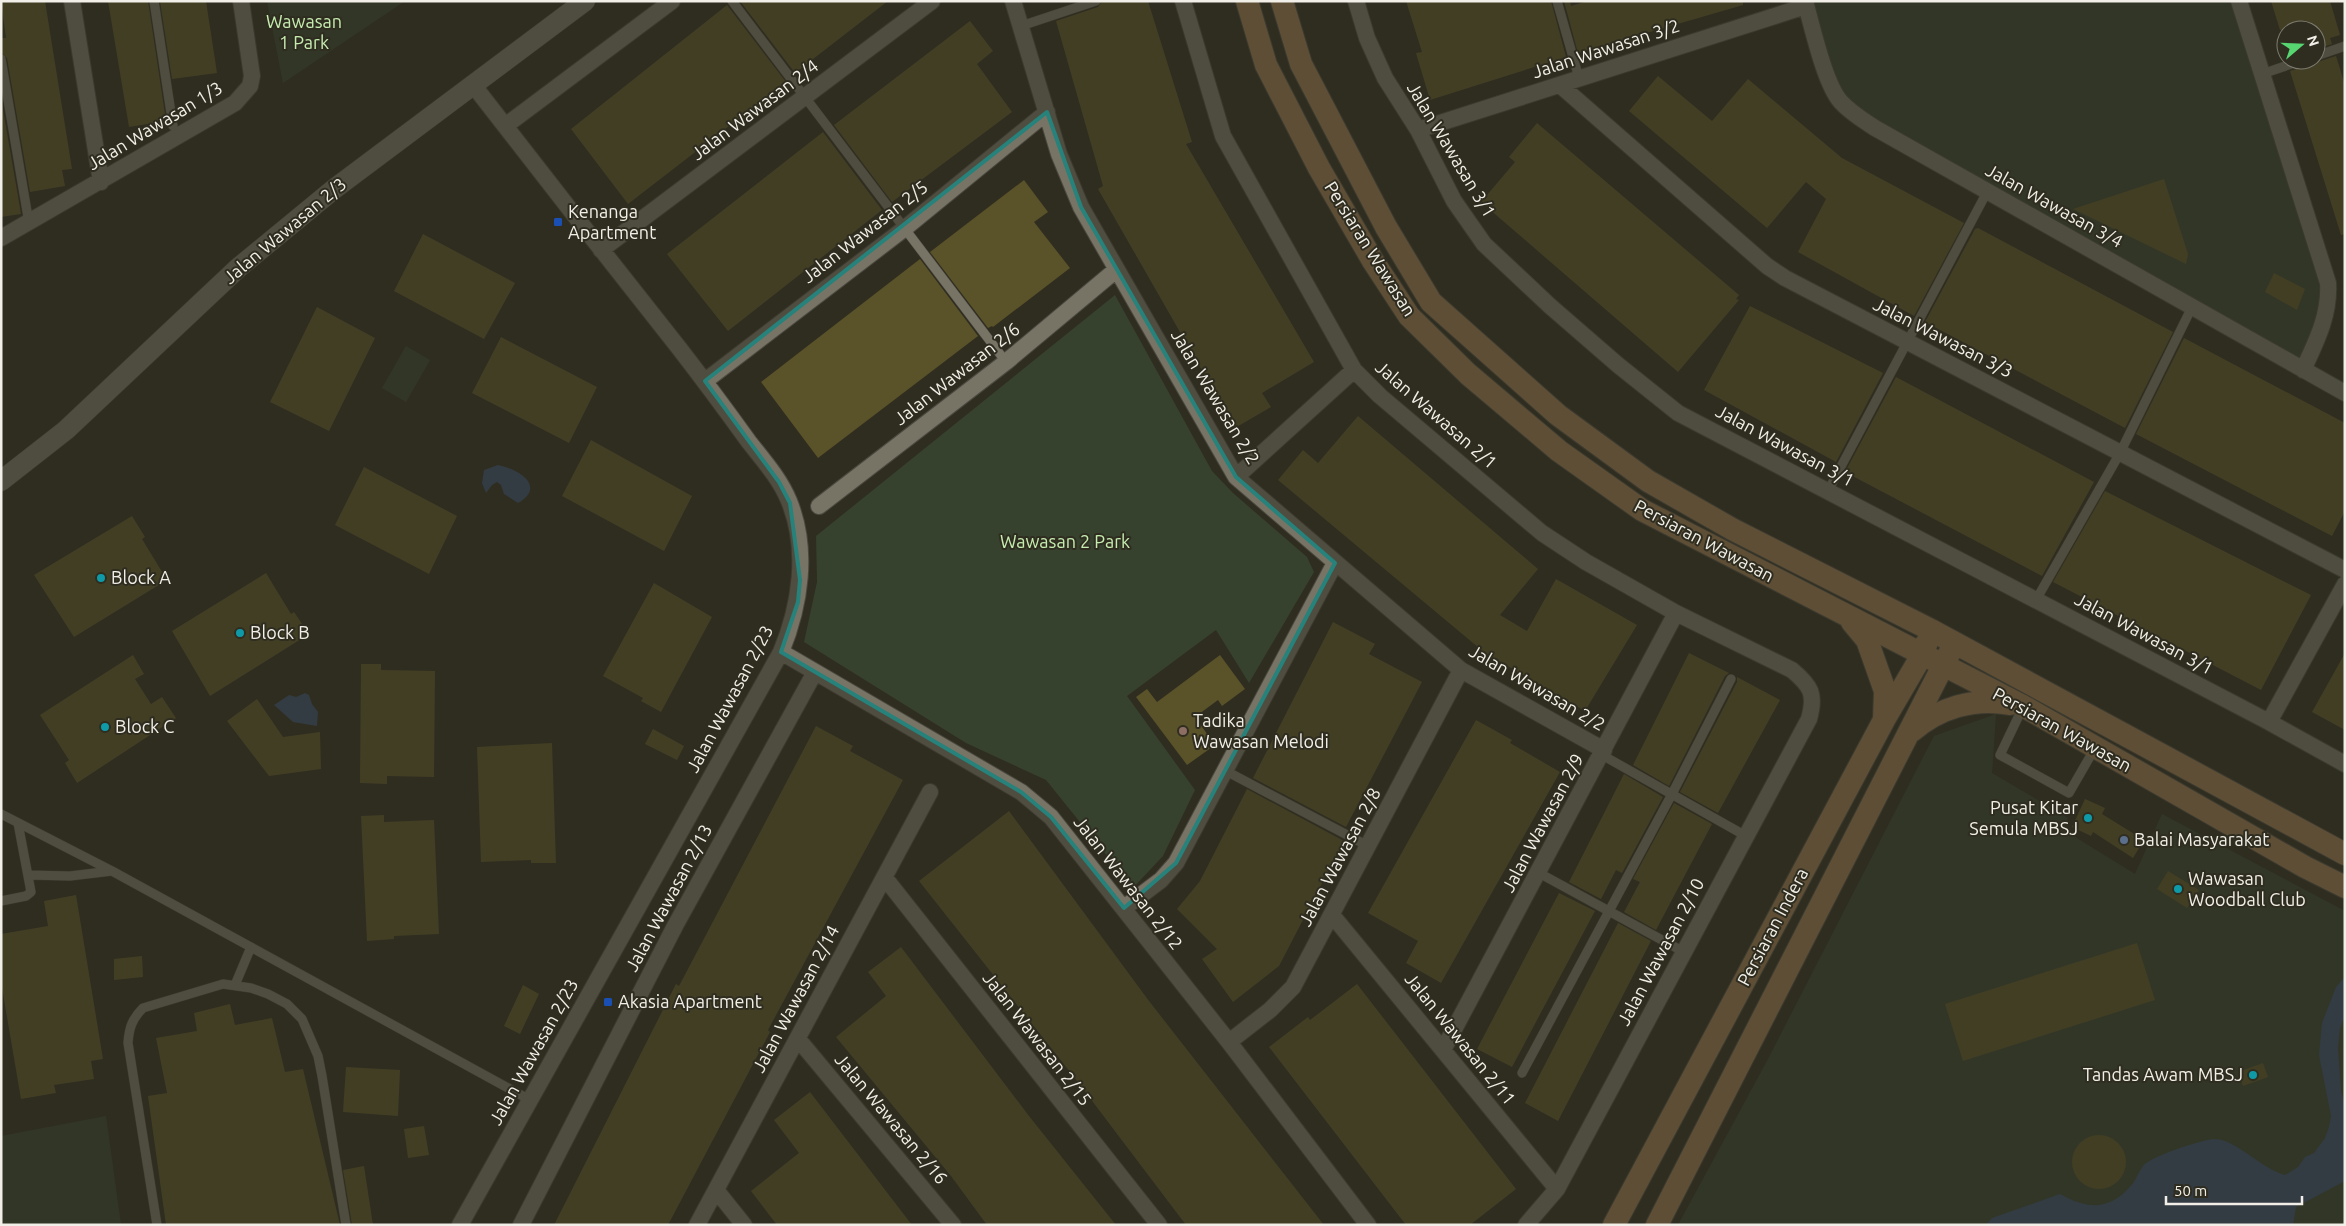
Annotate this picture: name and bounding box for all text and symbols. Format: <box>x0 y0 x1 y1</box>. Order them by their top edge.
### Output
park label: Wawasan 1 Park <box>266 11 342 52</box>
street label: Jalan Wawasan 3/2 <box>1530 15 1682 81</box>
north arrow <box>2276 20 2326 70</box>
text: N <box>2304 33 2323 48</box>
street label: Jalan Wawasan 2/4 <box>687 55 822 163</box>
street label: Jalan Wawasan 1/3 <box>83 77 225 173</box>
street label: Jalan Wawasan 3/1 <box>1404 78 1500 220</box>
street label: Jalan Wawasan 3/4 <box>1982 159 2127 251</box>
street label: Jalan Wawasan 2/3 <box>219 173 350 287</box>
street label: Jalan Wawasan 2/5 <box>798 176 931 286</box>
street label: Persiaran Wawasan <box>1321 177 1420 320</box>
place label: Kenanga Apartment <box>568 201 656 242</box>
marker: Kenanga Apartment <box>552 216 564 228</box>
street label: Jalan Wawasan 3/3 <box>1870 293 2016 381</box>
street label: Jalan Wawasan 2/6 <box>890 318 1023 428</box>
street label: Jalan Wawasan 2/2 <box>1168 325 1264 467</box>
street label: Jalan Wawasan 2/1 <box>1372 356 1501 472</box>
street label: Jalan Wawasan 3/1 <box>1713 400 1858 490</box>
street label: Persiaran Wawasan <box>1631 495 1778 585</box>
park label: Wawasan 2 Park <box>1000 531 1130 551</box>
place label: Block A <box>111 567 171 587</box>
marker: Block A <box>95 572 107 584</box>
street label: Jalan Wawasan 3/1 <box>2072 588 2217 678</box>
place label: Block B <box>250 622 310 642</box>
street label: Jalan Wawasan 2/23 <box>682 622 776 776</box>
marker: Block B <box>234 627 246 639</box>
street label: Jalan Wawasan 2/2 <box>1466 640 1609 734</box>
street label: Persiaran Wawasan <box>1990 683 2135 775</box>
place label: Tadika Wawasan Melodi <box>1193 710 1329 751</box>
place label: Block C <box>115 716 174 736</box>
marker: Block C <box>99 721 111 733</box>
marker: Tadika Wawasan Melodi <box>1177 725 1189 737</box>
street label: Jalan Wawasan 2/9 <box>1497 750 1587 895</box>
street label: Jalan Wawasan 2/8 <box>1294 784 1384 929</box>
place label: Pusat Kitar Semula MBSJ <box>1969 797 2078 838</box>
street label: Jalan Wawasan 2/12 <box>1070 812 1187 953</box>
marker: Pusat Kitar Semula MBSJ <box>2082 812 2094 824</box>
street label: Jalan Wawasan 2/13 <box>621 821 715 975</box>
place label: Balai Masyarakat <box>2134 829 2269 849</box>
marker: Balai Masyarakat <box>2118 834 2130 846</box>
street label: Persiaran Indera <box>1733 864 1812 989</box>
place label: Wawasan Woodball Club <box>2188 868 2306 909</box>
street label: Jalan Wawasan 2/10 <box>1613 875 1707 1029</box>
marker: Wawasan Woodball Club <box>2172 883 2184 895</box>
street label: Jalan Wawasan 2/14 <box>748 922 842 1076</box>
street label: Jalan Wawasan 2/15 <box>979 968 1096 1109</box>
street label: Jalan Wawasan 2/11 <box>1401 968 1520 1108</box>
street label: Jalan Wawasan 2/23 <box>485 975 582 1128</box>
place label: Akasia Apartment <box>618 991 762 1011</box>
marker: Akasia Apartment <box>602 996 614 1008</box>
street label: Jalan Wawasan 2/16 <box>831 1049 952 1188</box>
place label: Tandas Awam MBSJ <box>2083 1064 2243 1084</box>
marker: Tandas Awam MBSJ <box>2247 1069 2259 1081</box>
scale bar <box>2166 1174 2302 1206</box>
text: 50 m <box>2174 1182 2207 1199</box>

